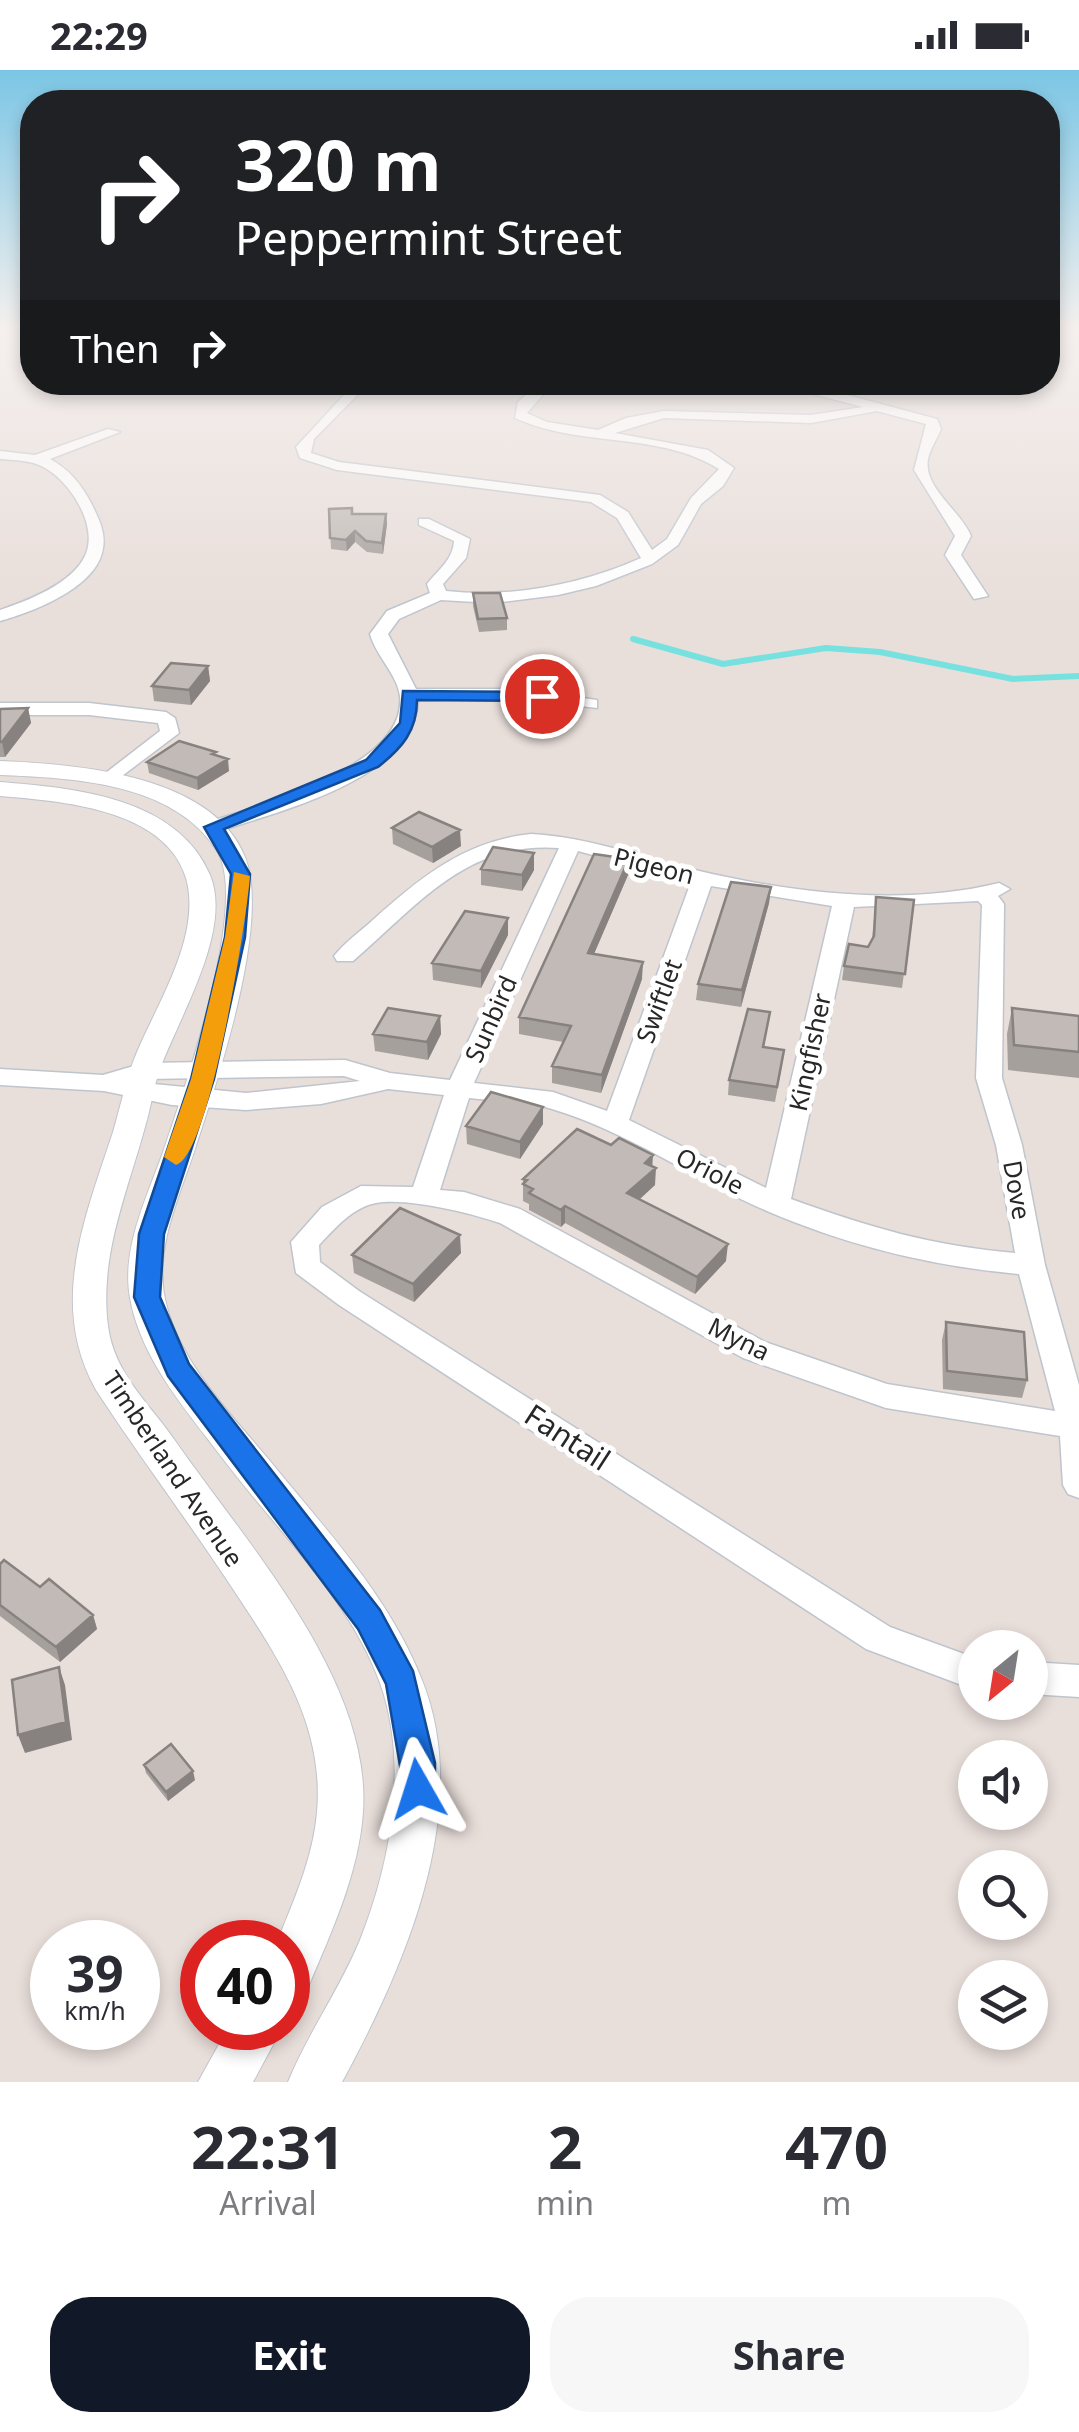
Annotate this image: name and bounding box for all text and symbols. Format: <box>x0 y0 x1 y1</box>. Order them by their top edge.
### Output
text: 22:29 <box>50 9 148 61</box>
text: 320 m <box>235 116 442 212</box>
icon: right <box>70 130 200 260</box>
text: Peppermint Street <box>235 207 622 268</box>
icon: right <box>180 320 235 375</box>
text: Then <box>70 322 160 374</box>
pin <box>500 654 585 739</box>
icon: arrive <box>515 669 570 724</box>
street label: Pigeon <box>611 839 698 891</box>
street label: Swiftlet <box>627 954 689 1047</box>
street label: Sunbird <box>456 970 524 1067</box>
street label: Kingfisher <box>780 990 838 1114</box>
street label: Oriole <box>671 1139 750 1202</box>
street label: Dove <box>996 1157 1040 1222</box>
street label: Myna <box>703 1309 776 1368</box>
street label: Timberland Avenue <box>96 1364 252 1573</box>
street label: Fantail <box>517 1394 618 1480</box>
north arrow <box>958 1630 1048 1720</box>
map controls <box>958 1630 1048 2050</box>
position arrow <box>366 1737 470 1841</box>
button: sound <box>958 1740 1048 1830</box>
button: search <box>958 1850 1048 1940</box>
speed limit sign: 40 <box>180 1920 310 2050</box>
text: 39 <box>66 1939 124 2007</box>
button: layers <box>958 1960 1048 2050</box>
text: km/h <box>64 1993 126 2027</box>
text: 22:31 <box>191 2105 345 2187</box>
text: 2 <box>548 2105 582 2187</box>
text: 470 <box>785 2105 888 2187</box>
text: Arrival <box>219 2181 317 2224</box>
text: min <box>536 2181 594 2224</box>
text: m <box>822 2181 851 2224</box>
button: Exit <box>50 2297 530 2412</box>
button: Share <box>550 2297 1029 2412</box>

